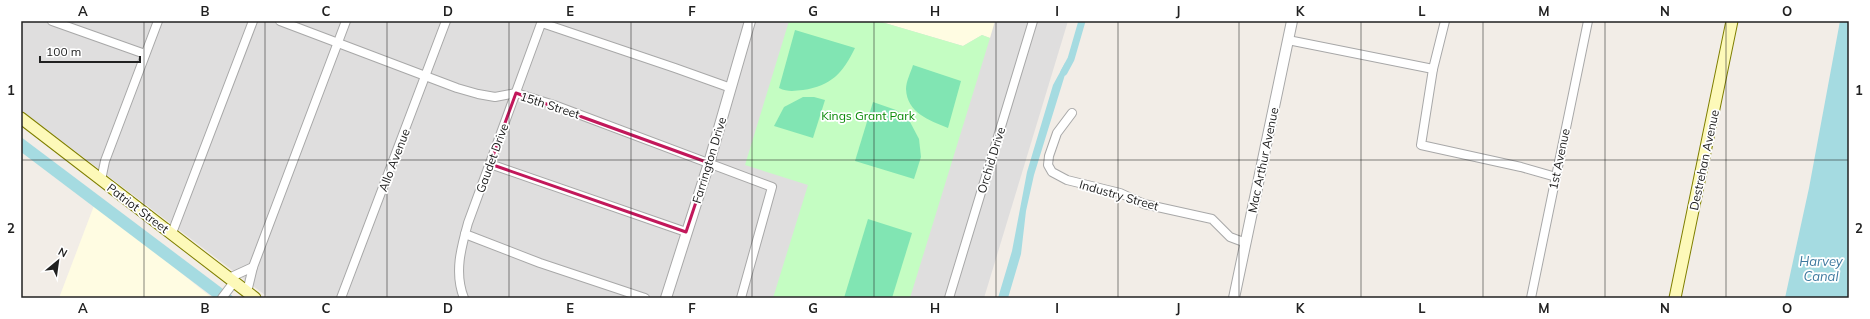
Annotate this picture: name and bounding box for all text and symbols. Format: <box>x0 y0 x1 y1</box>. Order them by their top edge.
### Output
text: A <box>78 3 88 19</box>
text: B <box>201 3 210 19</box>
text: C <box>322 3 331 19</box>
text: D <box>443 3 453 19</box>
text: E <box>566 3 574 19</box>
text: F <box>688 3 696 19</box>
text: G <box>808 3 818 19</box>
text: H <box>930 3 940 19</box>
text: I <box>1055 3 1059 19</box>
text: J <box>1176 3 1180 19</box>
text: K <box>1296 3 1306 19</box>
text: L <box>1418 3 1426 19</box>
text: M <box>1538 3 1550 19</box>
text: N <box>1660 3 1670 19</box>
text: O <box>1782 3 1792 19</box>
scale bar <box>40 38 140 64</box>
text: 100 m <box>46 44 81 59</box>
text: 1 <box>7 82 15 98</box>
text: 1 <box>1855 82 1863 98</box>
street label: 15th Street <box>518 88 582 122</box>
street label: Mac Arthur Avenue <box>1244 106 1282 214</box>
park label: Kings Grant Park <box>821 108 916 123</box>
street label: Destrehan Avenue <box>1686 108 1722 212</box>
street label: Farrington Drive <box>689 115 729 205</box>
street label: Gaudet Drive <box>472 121 512 195</box>
street label: Orchid Drive <box>974 125 1008 195</box>
street label: Allo Avenue <box>375 126 413 194</box>
street label: 1st Avenue <box>1545 127 1573 191</box>
street label: Industry Street <box>1078 177 1160 213</box>
street label: Patriot Street <box>104 180 172 236</box>
text: 2 <box>7 220 15 236</box>
text: 2 <box>1855 220 1863 236</box>
north arrow <box>38 241 78 281</box>
text: N <box>56 244 70 260</box>
water label: Harvey Canal <box>1799 253 1844 284</box>
text: A <box>78 300 88 316</box>
text: B <box>201 300 210 316</box>
text: C <box>322 300 331 316</box>
text: D <box>443 300 453 316</box>
text: E <box>566 300 574 316</box>
text: F <box>688 300 696 316</box>
text: G <box>808 300 818 316</box>
text: H <box>930 300 940 316</box>
text: I <box>1055 300 1059 316</box>
text: J <box>1176 300 1180 316</box>
text: K <box>1296 300 1306 316</box>
text: L <box>1418 300 1426 316</box>
text: M <box>1538 300 1550 316</box>
text: N <box>1660 300 1670 316</box>
text: O <box>1782 300 1792 316</box>

